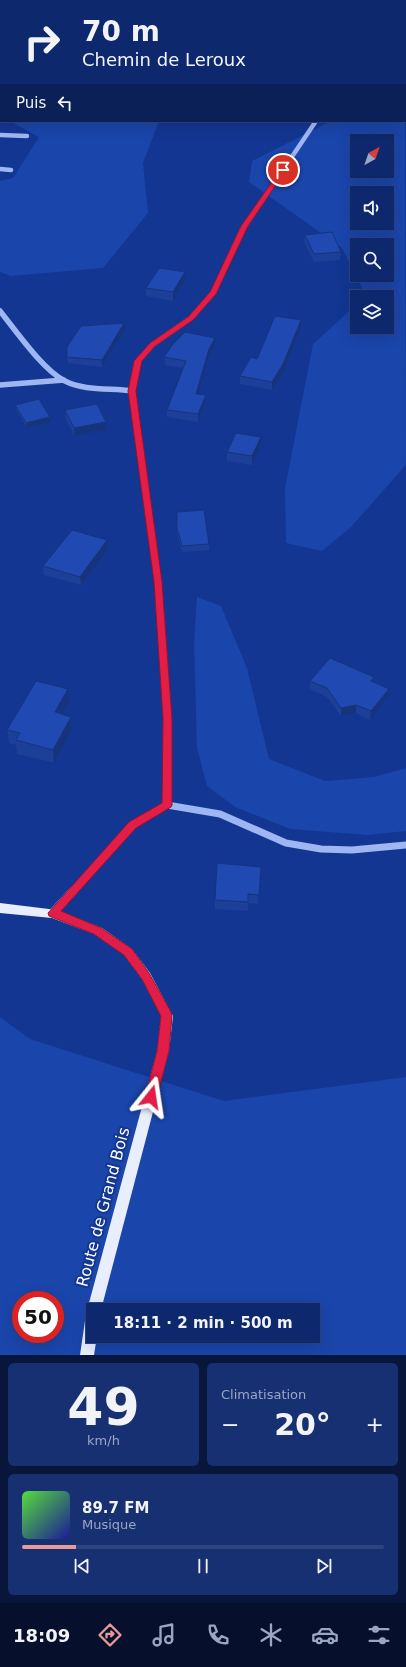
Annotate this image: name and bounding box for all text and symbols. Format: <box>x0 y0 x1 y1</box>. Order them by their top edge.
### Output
text: 70 m <box>82 15 160 48</box>
icon: right <box>16 16 68 68</box>
text: Chemin de Leroux <box>82 49 246 70</box>
icon: left <box>54 92 76 114</box>
text: Puis <box>16 94 46 112</box>
north arrow <box>350 134 394 178</box>
map controls <box>350 134 394 334</box>
pin <box>266 153 300 187</box>
icon: arrive <box>272 159 294 181</box>
button: sound <box>350 186 394 230</box>
button: search <box>350 238 394 282</box>
button: layers <box>350 290 394 334</box>
position arrow <box>130 1076 172 1118</box>
street label: Route de Grand Bois <box>73 1125 133 1289</box>
speed limit sign: 50 <box>12 1291 64 1343</box>
text: 18:11 · 2 min · 500 m <box>113 1314 293 1332</box>
text: 49 <box>67 1377 140 1437</box>
text: Climatisation <box>221 1387 306 1402</box>
text: 20° <box>274 1407 331 1442</box>
text: − <box>221 1412 239 1437</box>
text: + <box>366 1412 384 1437</box>
text: km/h <box>87 1433 120 1448</box>
text: 89.7 FM <box>82 1499 149 1517</box>
text: Musique <box>82 1517 136 1532</box>
icon: previous <box>71 1555 93 1577</box>
icon: pause <box>192 1555 214 1577</box>
icon: next <box>313 1555 335 1577</box>
icon: directions <box>96 1621 124 1649</box>
icon: music <box>150 1621 178 1649</box>
icon: phone <box>204 1621 232 1649</box>
icon: climate <box>257 1621 285 1649</box>
icon: car <box>311 1621 339 1649</box>
icon: filters <box>365 1621 393 1649</box>
text: 18:09 <box>13 1625 70 1646</box>

